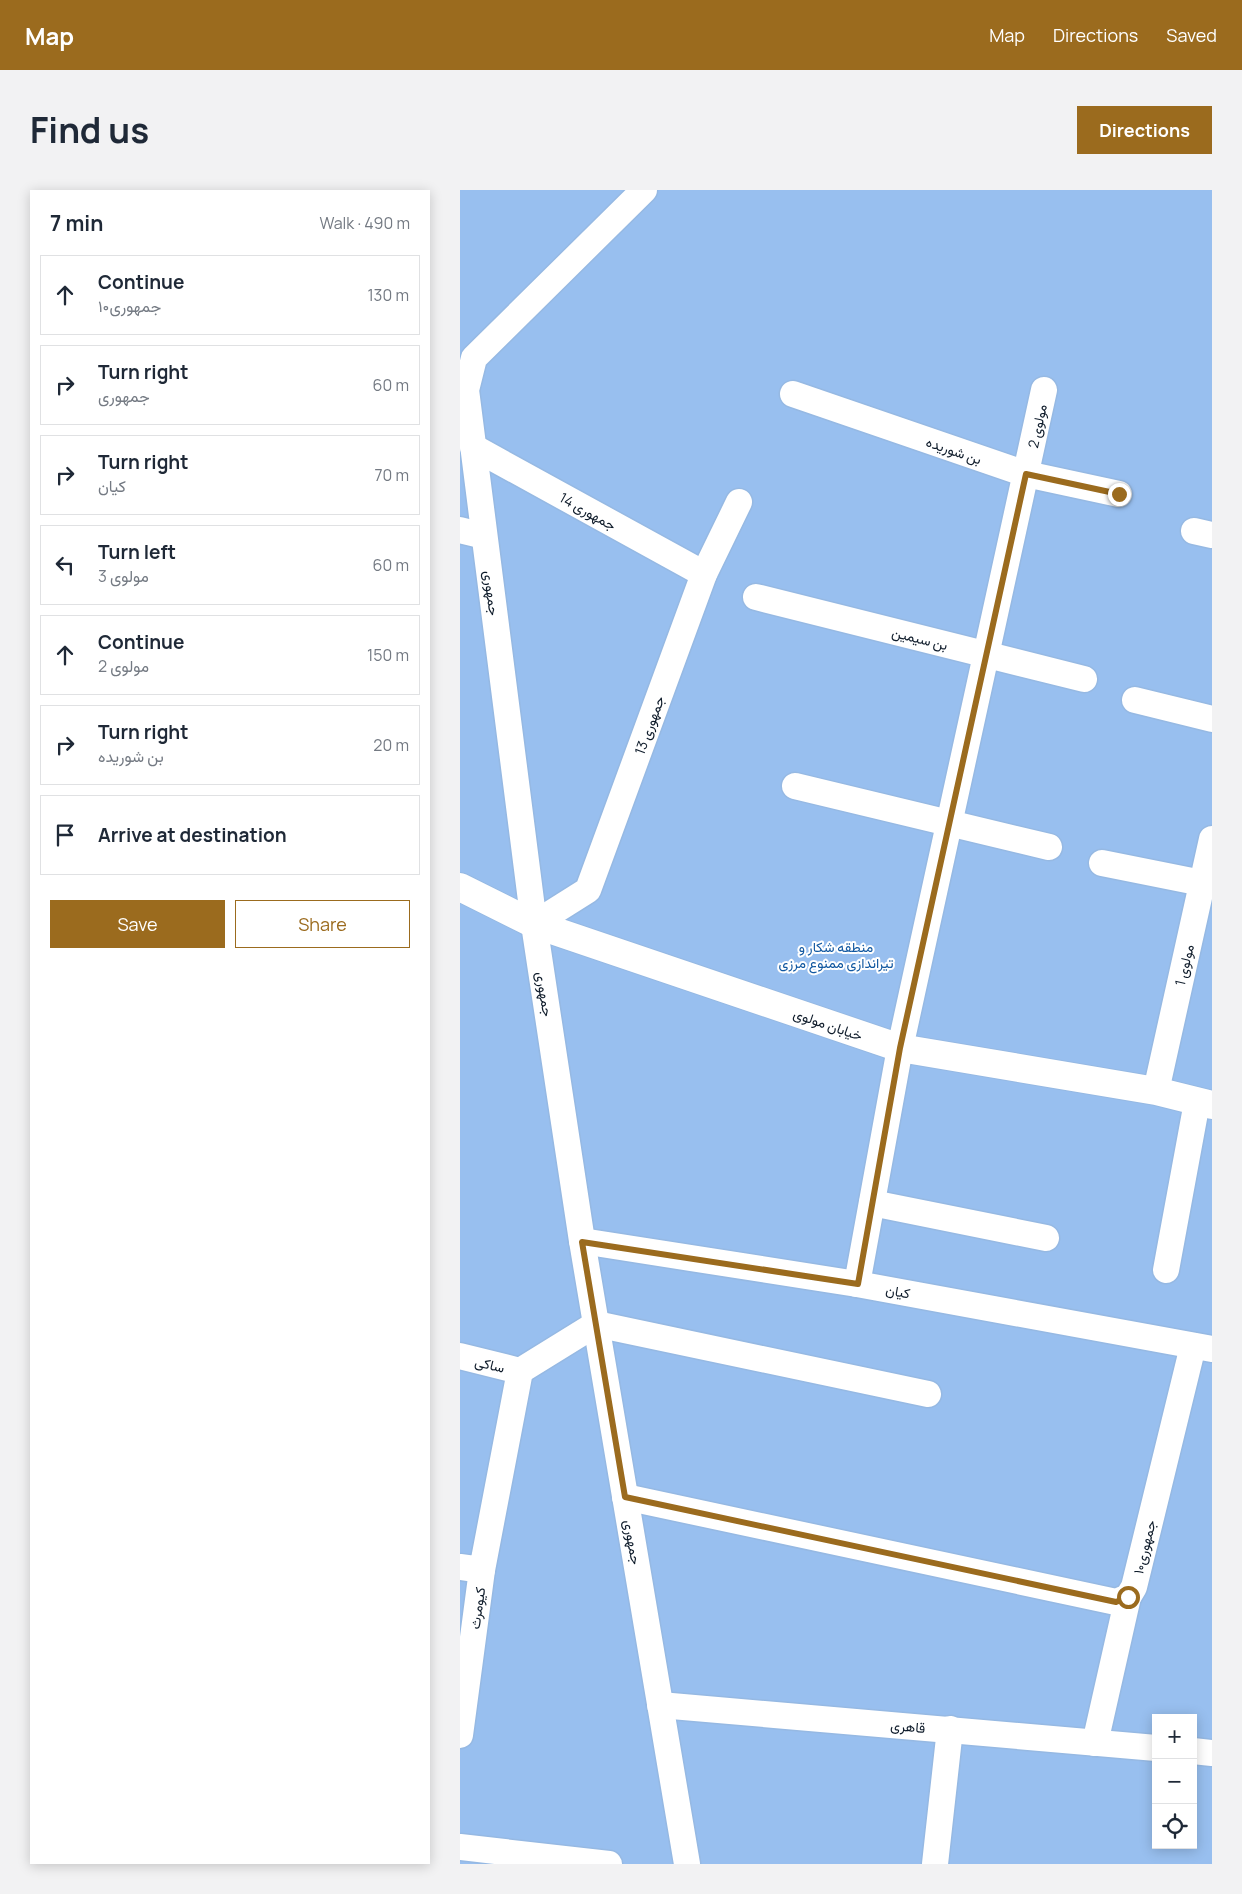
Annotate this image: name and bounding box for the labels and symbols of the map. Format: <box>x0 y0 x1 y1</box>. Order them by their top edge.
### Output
street label: مولوی 2 <box>1023 402 1051 450</box>
street label: بن شوریده <box>924 432 984 468</box>
route end <box>1108 483 1131 506</box>
street label: جمهوری 14 <box>556 488 620 534</box>
street label: جمهوری <box>480 569 504 617</box>
street label: بن سیمین <box>890 622 950 654</box>
street label: جمهوری 13 <box>630 693 668 757</box>
park label: منطقه شکار و تیراندازی ممنوع مرزی <box>779 937 893 974</box>
street label: مولوی 1 <box>1170 942 1198 988</box>
street label: جمهوری <box>532 970 558 1018</box>
street label: خیابان مولوی <box>791 1003 865 1045</box>
street label: کیان <box>884 1280 912 1302</box>
street label: ساکی <box>473 1351 507 1377</box>
street label: جمهوری <box>620 1518 646 1566</box>
street label: جمهوری۱۰ <box>1128 1518 1160 1576</box>
street label: کیومرث <box>465 1586 489 1630</box>
route start <box>1117 1586 1140 1609</box>
street label: قاهری <box>890 1715 926 1737</box>

